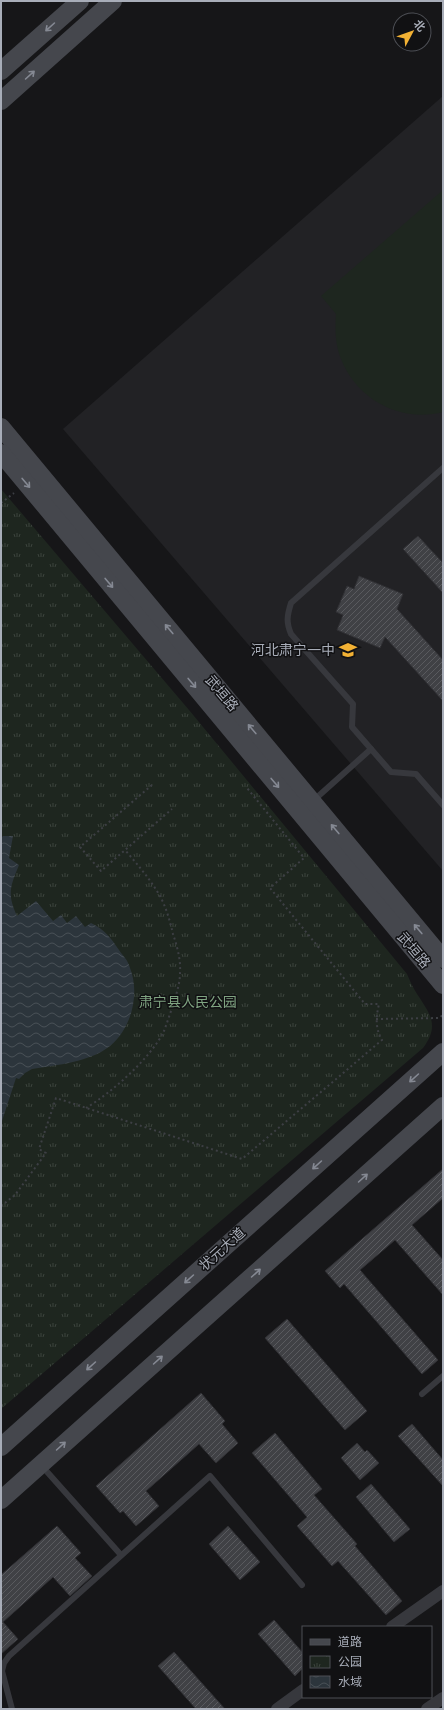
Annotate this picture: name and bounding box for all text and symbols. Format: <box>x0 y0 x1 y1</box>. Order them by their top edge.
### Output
north arrow <box>392 12 432 52</box>
text: 北 <box>411 17 428 34</box>
one-way arrow <box>46 22 56 31</box>
one-way arrow <box>25 70 35 80</box>
one-way arrow <box>21 478 30 489</box>
one-way arrow <box>105 578 113 589</box>
one-way arrow <box>164 624 173 635</box>
school or university icon: 河北肃宁一中 <box>338 640 358 660</box>
place label: 河北肃宁一中 <box>251 641 335 659</box>
street label: 武垣路 <box>202 671 242 715</box>
one-way arrow <box>188 678 197 689</box>
one-way arrow <box>247 724 256 735</box>
one-way arrow <box>271 778 280 789</box>
one-way arrow <box>331 824 340 835</box>
one-way arrow <box>414 924 423 935</box>
street label: 武垣路 <box>394 928 434 972</box>
park label: 肃宁县人民公园 <box>139 993 237 1011</box>
one-way arrow <box>409 1074 419 1083</box>
one-way arrow <box>312 1160 322 1170</box>
one-way arrow <box>358 1173 368 1182</box>
street label: 状元大道 <box>195 1224 249 1274</box>
one-way arrow <box>250 1269 261 1278</box>
one-way arrow <box>183 1275 194 1284</box>
one-way arrow <box>153 1356 163 1365</box>
one-way arrow <box>87 1361 97 1370</box>
one-way arrow <box>56 1442 67 1451</box>
legend <box>302 1626 432 1698</box>
text: 道路 <box>338 1634 362 1649</box>
text: 公园 <box>338 1654 362 1669</box>
text: 水域 <box>338 1674 362 1689</box>

